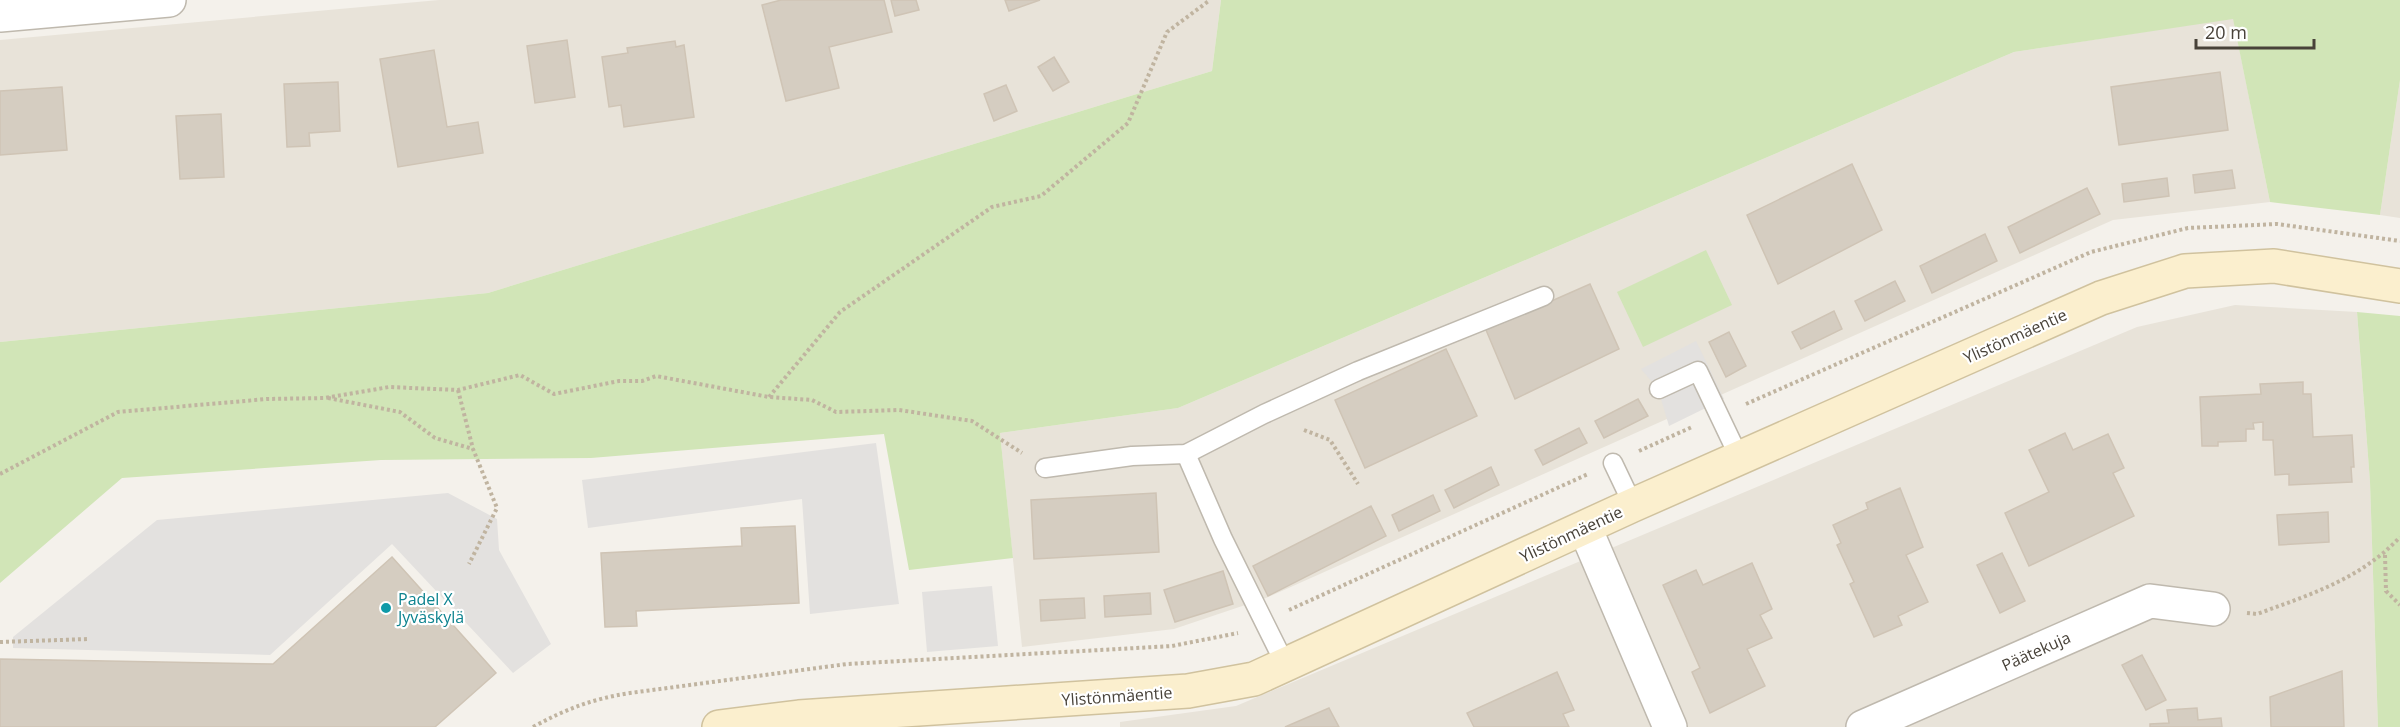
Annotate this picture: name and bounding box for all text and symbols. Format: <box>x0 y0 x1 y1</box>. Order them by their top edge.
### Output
scale bar <box>2196 12 2314 50</box>
text: 20 m <box>2205 20 2247 44</box>
street label: Ylistönmäentie <box>1960 303 2070 369</box>
street label: Ylistönmäentie <box>1516 501 1626 567</box>
place label: Padel X Jyväskylä <box>396 588 464 628</box>
marker: Padel X Jyväskylä <box>379 601 393 615</box>
street label: Päätekuja <box>1998 626 2074 676</box>
street label: Ylistönmäentie <box>1061 681 1173 711</box>

